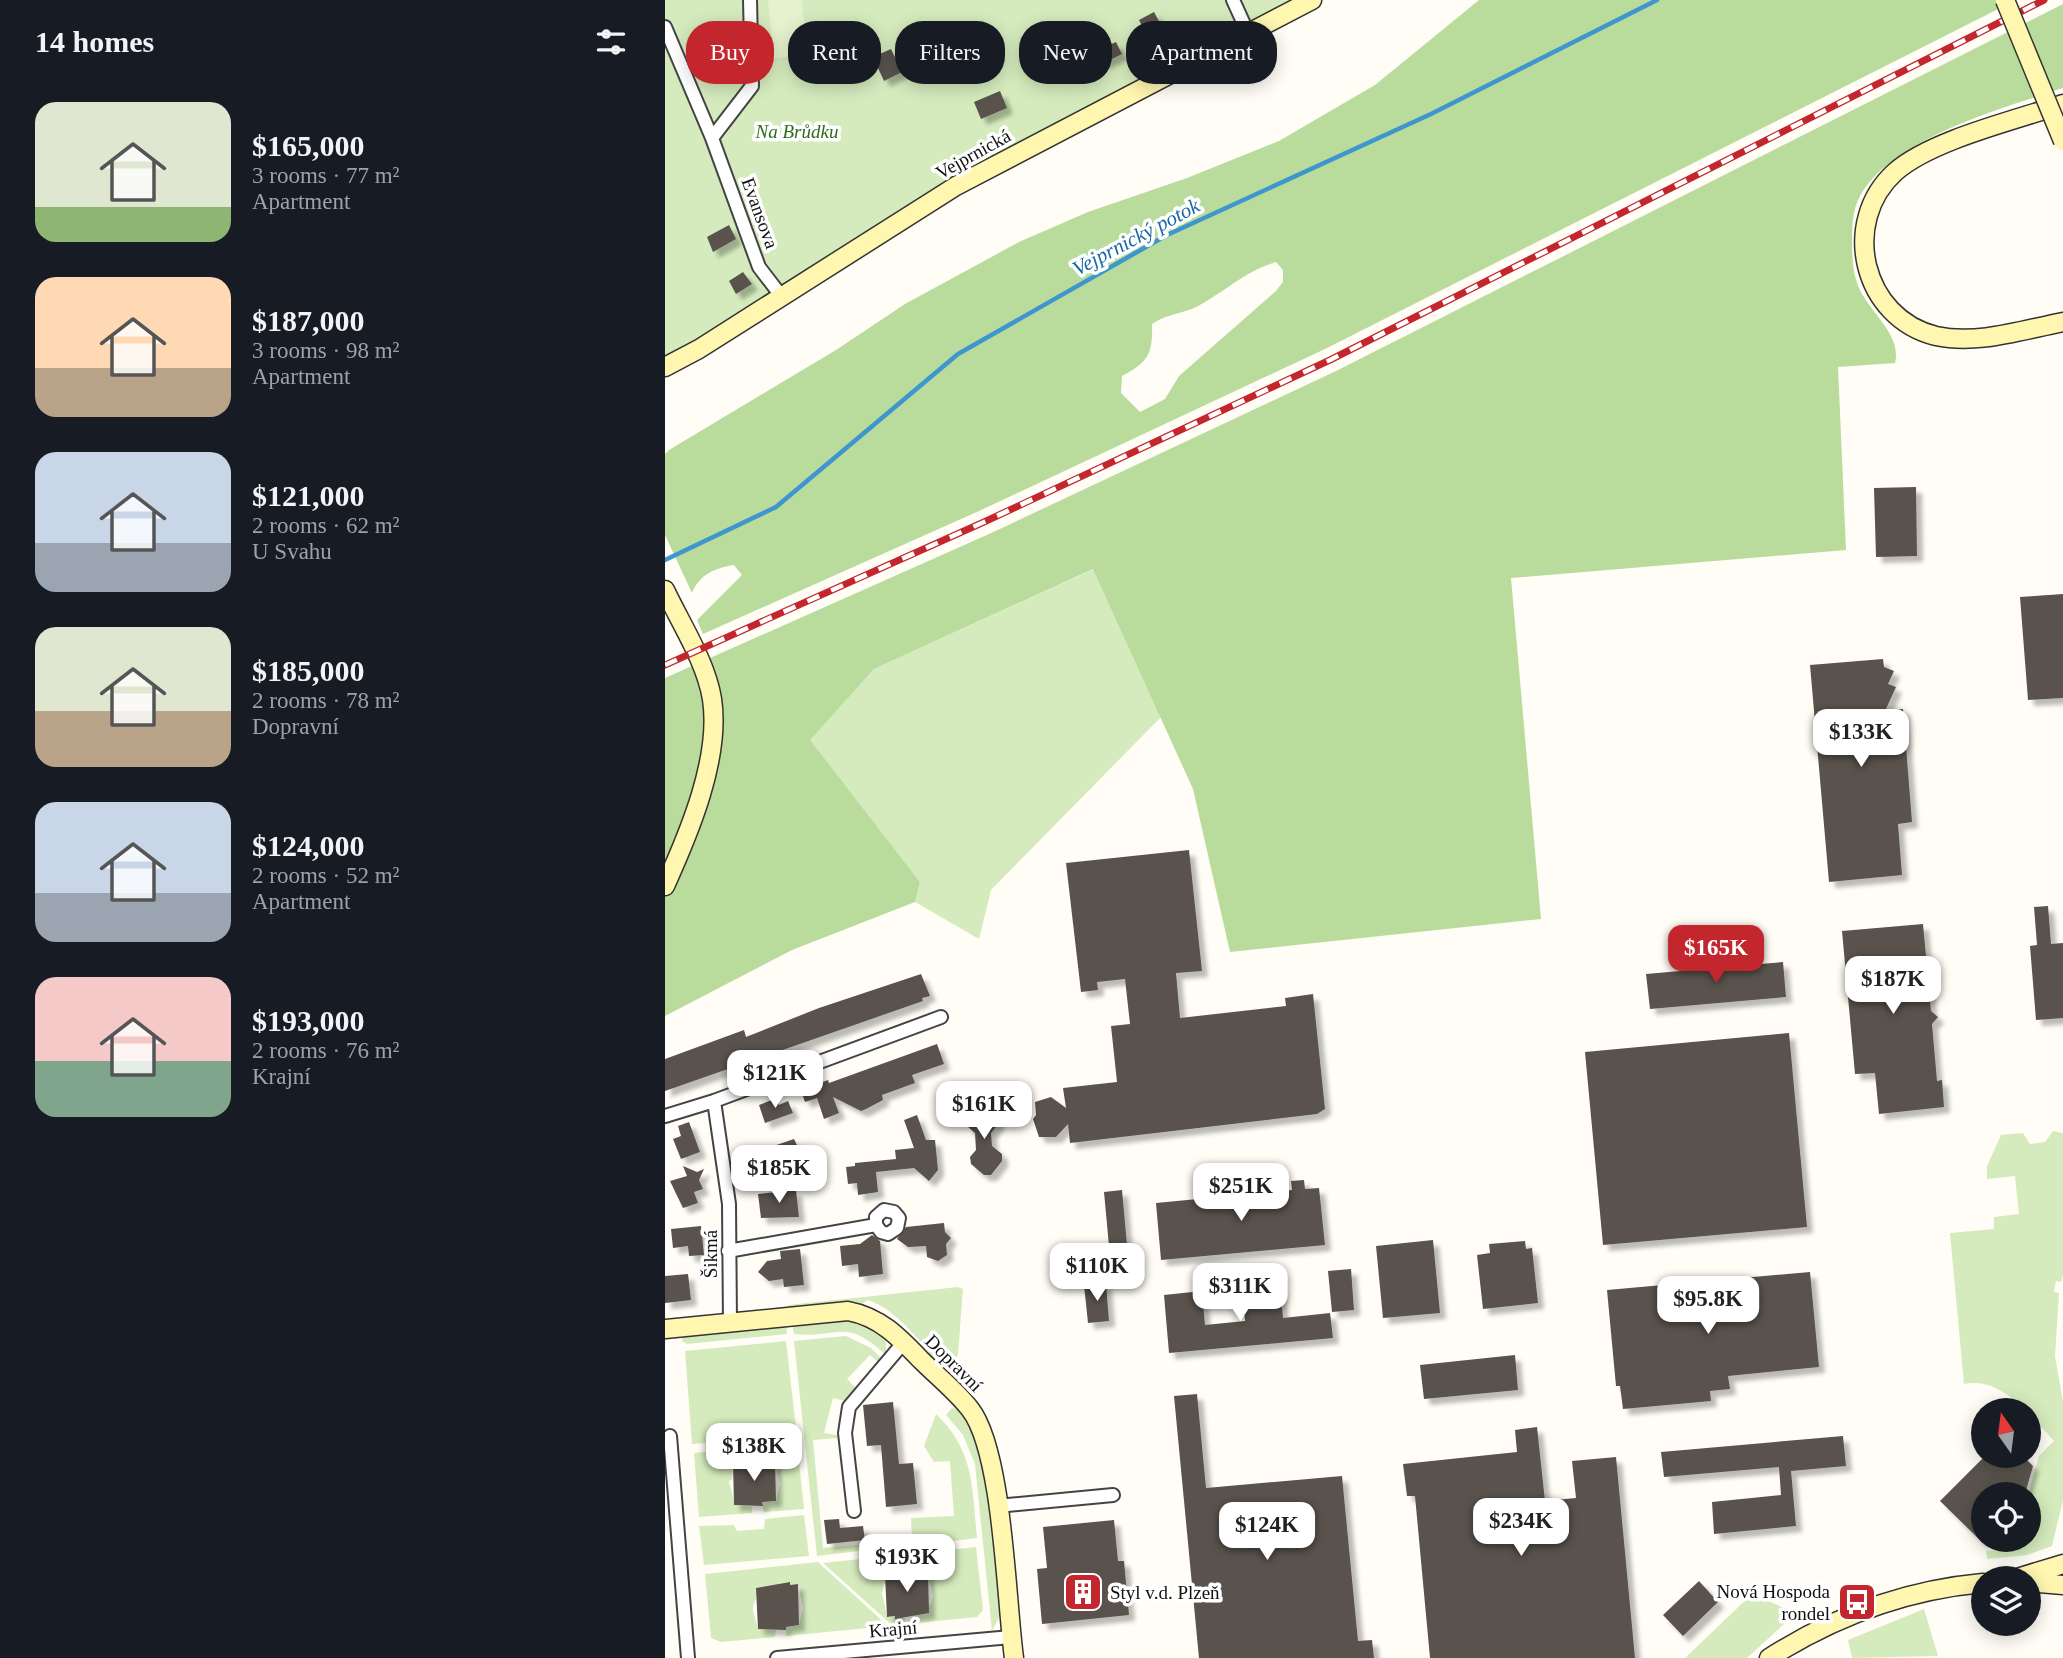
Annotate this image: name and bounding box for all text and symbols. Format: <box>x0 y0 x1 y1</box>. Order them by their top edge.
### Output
chip: Buy <box>686 21 774 84</box>
chip: Rent <box>788 21 881 84</box>
chip: Filters <box>895 21 1005 84</box>
chip: New <box>1019 21 1112 84</box>
chip: Apartment <box>1126 21 1277 84</box>
icon: filters <box>592 23 630 61</box>
text: 14 homes <box>35 25 154 58</box>
park label: Na Brůdku <box>755 121 838 142</box>
street label: Vejprnická <box>932 125 1015 183</box>
text: $165,000 <box>252 129 365 162</box>
icon: home <box>91 130 175 214</box>
text: 3 rooms · 77 m² <box>252 163 399 188</box>
street label: Evansova <box>737 175 783 252</box>
text: Apartment <box>252 189 350 214</box>
water label: Vejprnický potok <box>1068 193 1204 281</box>
text: $187,000 <box>252 304 365 337</box>
icon: home <box>91 305 175 389</box>
text: 3 rooms · 98 m² <box>252 338 399 363</box>
text: Apartment <box>252 364 350 389</box>
text: $121,000 <box>252 479 365 512</box>
icon: home <box>91 480 175 564</box>
text: 2 rooms · 62 m² <box>252 513 399 538</box>
text: U Svahu <box>252 539 332 564</box>
text: $185,000 <box>252 654 365 687</box>
icon: home <box>91 655 175 739</box>
text: 2 rooms · 78 m² <box>252 688 399 713</box>
pin: $133K <box>1812 710 1910 769</box>
text: Dopravní <box>252 714 339 739</box>
text: $133K <box>1829 719 1893 744</box>
text: $124,000 <box>252 829 365 862</box>
icon: home <box>91 830 175 914</box>
text: 2 rooms · 52 m² <box>252 863 399 888</box>
text: Apartment <box>252 889 350 914</box>
pin: $165K <box>1667 926 1765 985</box>
text: $165K <box>1684 935 1748 960</box>
pin: $187K <box>1844 956 1942 1016</box>
text: $187K <box>1861 966 1925 991</box>
text: $193,000 <box>252 1004 365 1037</box>
icon: home <box>91 1005 175 1089</box>
text: 2 rooms · 76 m² <box>252 1038 399 1063</box>
pin: $121K <box>726 1050 824 1110</box>
text: $121K <box>743 1060 807 1085</box>
text: Krajní <box>252 1064 311 1089</box>
pin: $161K <box>935 1082 1033 1141</box>
text: $161K <box>952 1091 1016 1116</box>
pin: $185K <box>730 1146 828 1205</box>
text: $185K <box>747 1155 811 1180</box>
pin: $251K <box>1192 1164 1290 1223</box>
text: $251K <box>1209 1173 1273 1198</box>
street label: Šikmá <box>700 1229 721 1278</box>
pin: $110K <box>1048 1244 1146 1303</box>
text: $110K <box>1066 1253 1128 1278</box>
pin: $311K <box>1191 1264 1289 1323</box>
text: $311K <box>1209 1273 1271 1298</box>
pin: $95.8K <box>1651 1276 1765 1336</box>
text: $95.8K <box>1673 1286 1743 1311</box>
street label: Dopravní <box>921 1330 987 1396</box>
north arrow <box>1971 1398 2041 1468</box>
map controls <box>1971 1398 2041 1636</box>
pin: $138K <box>705 1424 803 1483</box>
text: $138K <box>722 1433 786 1458</box>
button: locate <box>1971 1482 2041 1552</box>
pin: $234K <box>1472 1498 1570 1558</box>
pin: $124K <box>1218 1502 1316 1562</box>
text: $234K <box>1489 1508 1553 1533</box>
text: $124K <box>1235 1512 1299 1537</box>
pin: $193K <box>858 1534 956 1594</box>
text: $193K <box>875 1544 939 1569</box>
button: layers <box>1971 1566 2041 1636</box>
building icon: Styl v.d. Plzeň <box>1062 1571 1104 1613</box>
place label: Nová Hospoda rondel <box>1717 1581 1831 1624</box>
bus stop icon: Nová Hospoda rondel <box>1836 1581 1878 1623</box>
place label: Styl v.d. Plzeň <box>1110 1582 1220 1603</box>
street label: Krajní <box>868 1616 919 1642</box>

